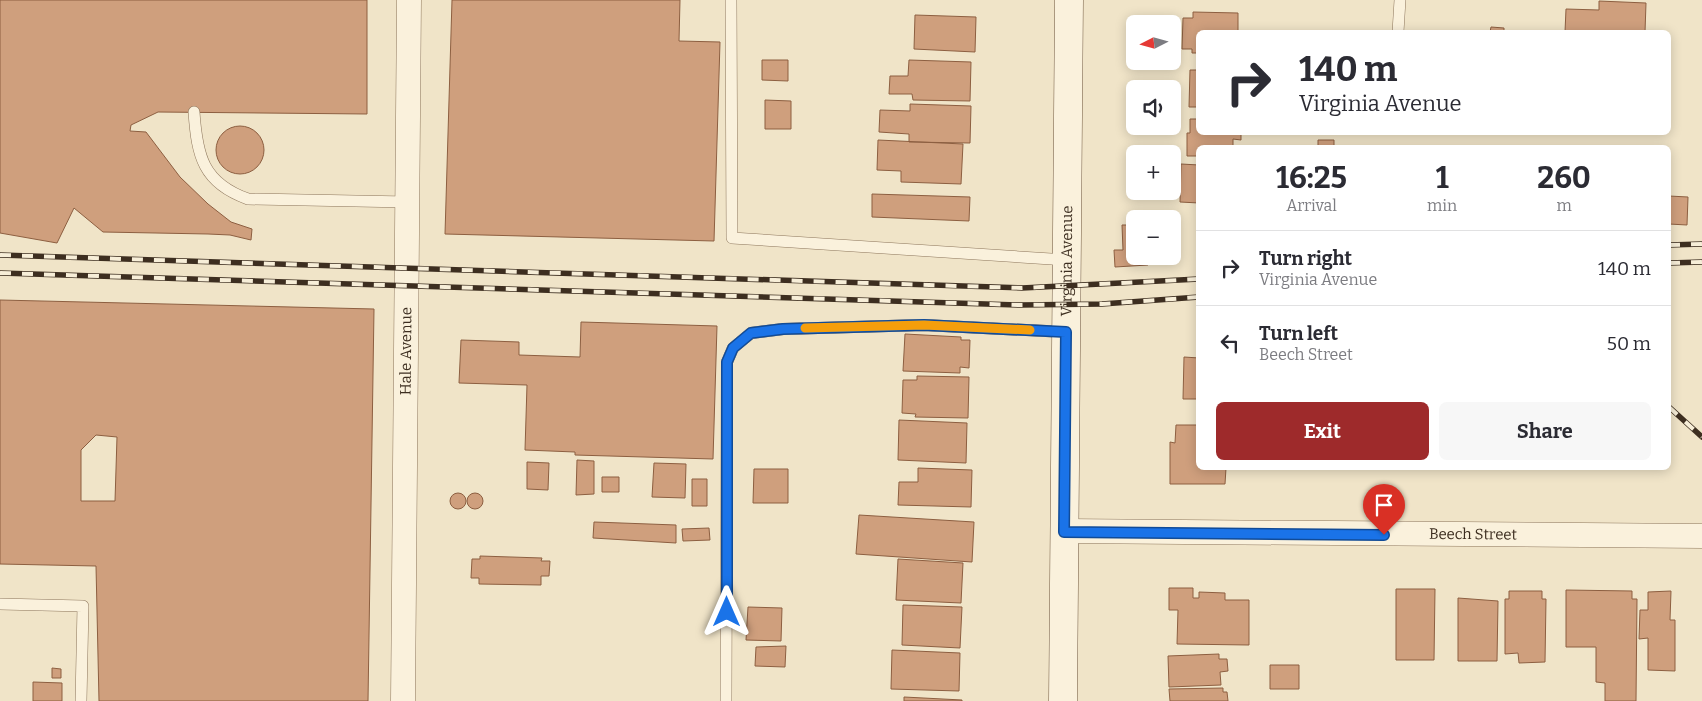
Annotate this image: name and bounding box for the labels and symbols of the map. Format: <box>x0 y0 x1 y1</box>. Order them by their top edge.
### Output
north arrow <box>1126 15 1181 70</box>
street label: Virginia Avenue <box>1057 205 1076 317</box>
street label: Hale Avenue <box>397 307 415 395</box>
pin <box>1363 484 1405 535</box>
street label: Beech Street <box>1429 525 1518 544</box>
position arrow <box>700 585 752 637</box>

